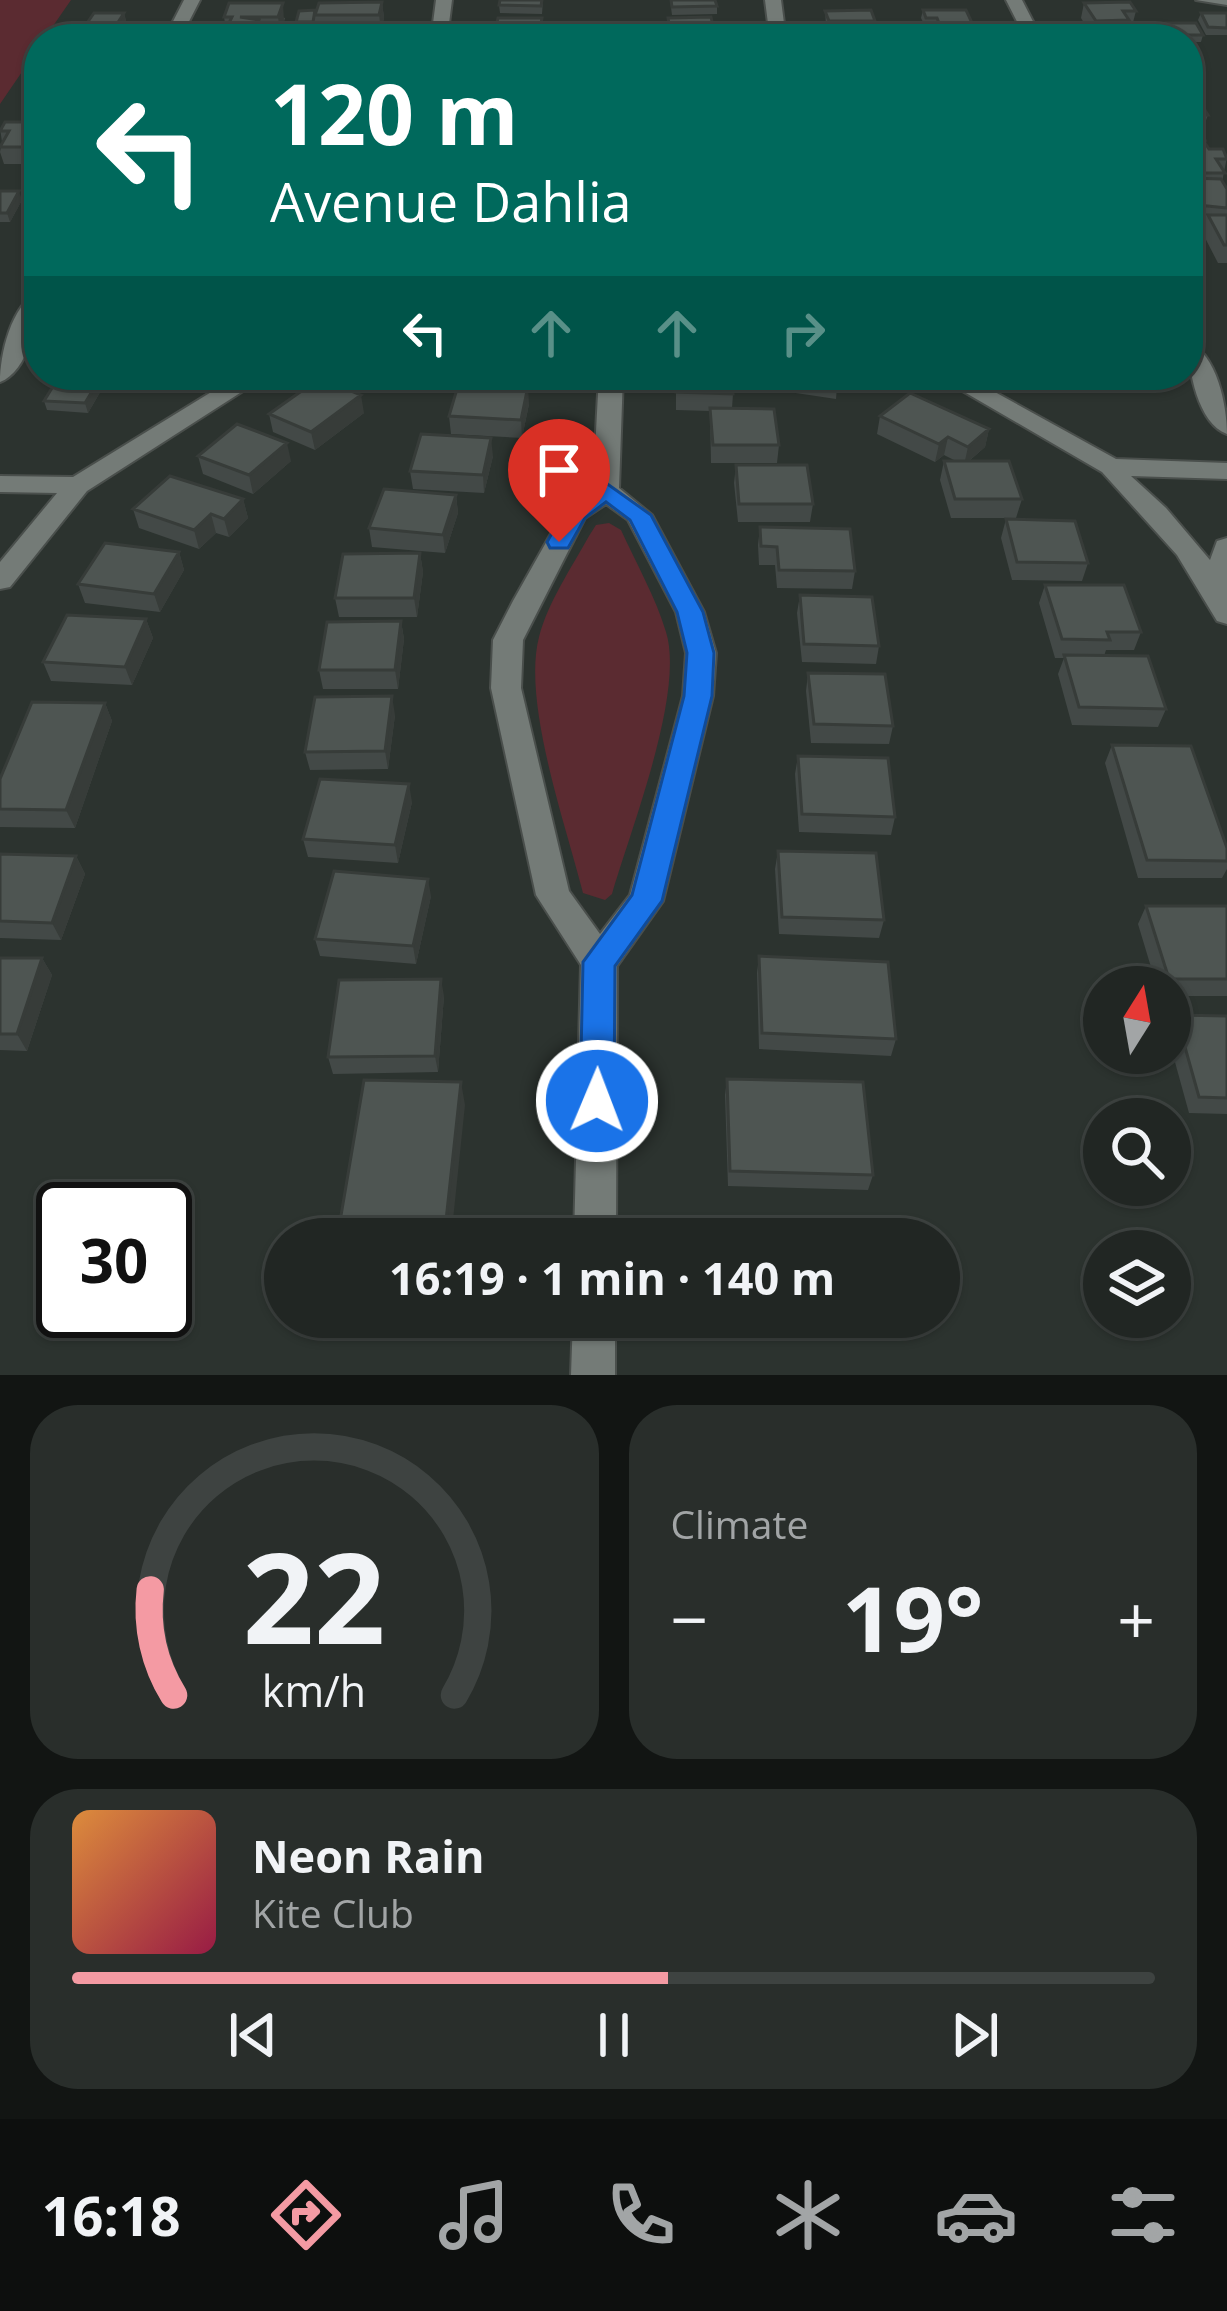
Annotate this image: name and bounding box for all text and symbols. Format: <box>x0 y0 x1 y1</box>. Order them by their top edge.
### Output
text: 120 m <box>270 55 518 170</box>
icon: left <box>72 72 228 228</box>
text: Avenue Dahlia <box>270 164 632 238</box>
icon: left <box>392 300 458 366</box>
icon: ahead <box>518 300 584 366</box>
icon: ahead <box>644 300 710 366</box>
icon: right <box>770 300 836 366</box>
pin <box>508 419 610 542</box>
icon: arrive <box>526 437 592 503</box>
north arrow <box>1083 966 1191 1074</box>
map controls <box>1083 966 1191 1338</box>
position arrow <box>534 1038 660 1164</box>
button: search <box>1083 1098 1191 1206</box>
speed limit sign: 30 <box>36 1182 192 1338</box>
button: layers <box>1083 1230 1191 1338</box>
text: 16:19 · 1 min · 140 m <box>389 1247 835 1308</box>
text: Climate <box>671 1497 808 1550</box>
text: 22 <box>243 1511 386 1681</box>
text: 19° <box>842 1556 983 1678</box>
text: − <box>671 1573 708 1663</box>
text: + <box>1117 1573 1155 1663</box>
text: km/h <box>262 1661 366 1720</box>
text: Neon Rain <box>252 1825 485 1886</box>
text: Kite Club <box>252 1886 414 1939</box>
icon: previous <box>220 2002 286 2068</box>
icon: pause <box>581 2002 647 2068</box>
icon: next <box>942 2002 1008 2068</box>
icon: directions <box>264 2173 348 2257</box>
icon: music <box>432 2173 516 2257</box>
icon: phone <box>599 2173 683 2257</box>
icon: climate <box>766 2173 850 2257</box>
icon: car <box>934 2173 1018 2257</box>
icon: filters <box>1101 2173 1185 2257</box>
text: 16:18 <box>42 2178 181 2252</box>

